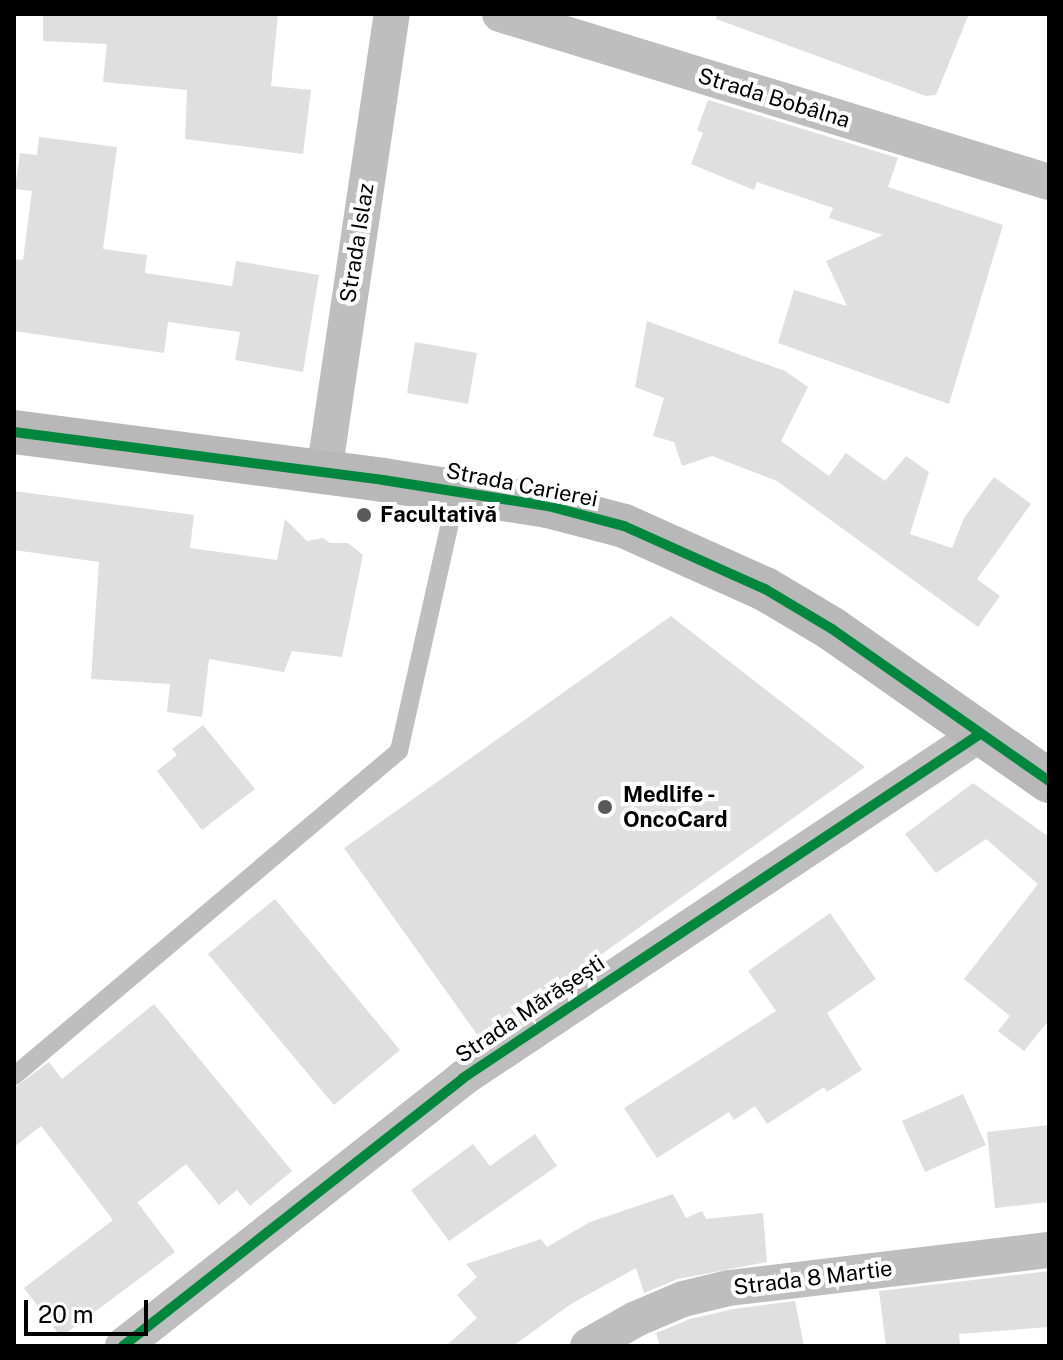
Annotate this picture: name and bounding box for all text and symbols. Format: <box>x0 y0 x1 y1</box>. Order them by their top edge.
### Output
street label: Strada Bobâlna <box>695 62 853 134</box>
street label: Strada Islaz <box>335 181 379 305</box>
street label: Strada Carierei <box>444 457 600 513</box>
place label: Facultativă <box>380 502 497 528</box>
marker: Facultativă <box>355 506 373 524</box>
place label: Medlife - OncoCard <box>623 781 728 832</box>
marker: Medlife - OncoCard <box>594 796 616 818</box>
street label: Strada Mărășești <box>450 949 610 1069</box>
street label: Strada 8 Martie <box>732 1255 894 1301</box>
scale bar <box>28 1284 152 1334</box>
text: 20 m <box>38 1300 94 1328</box>

